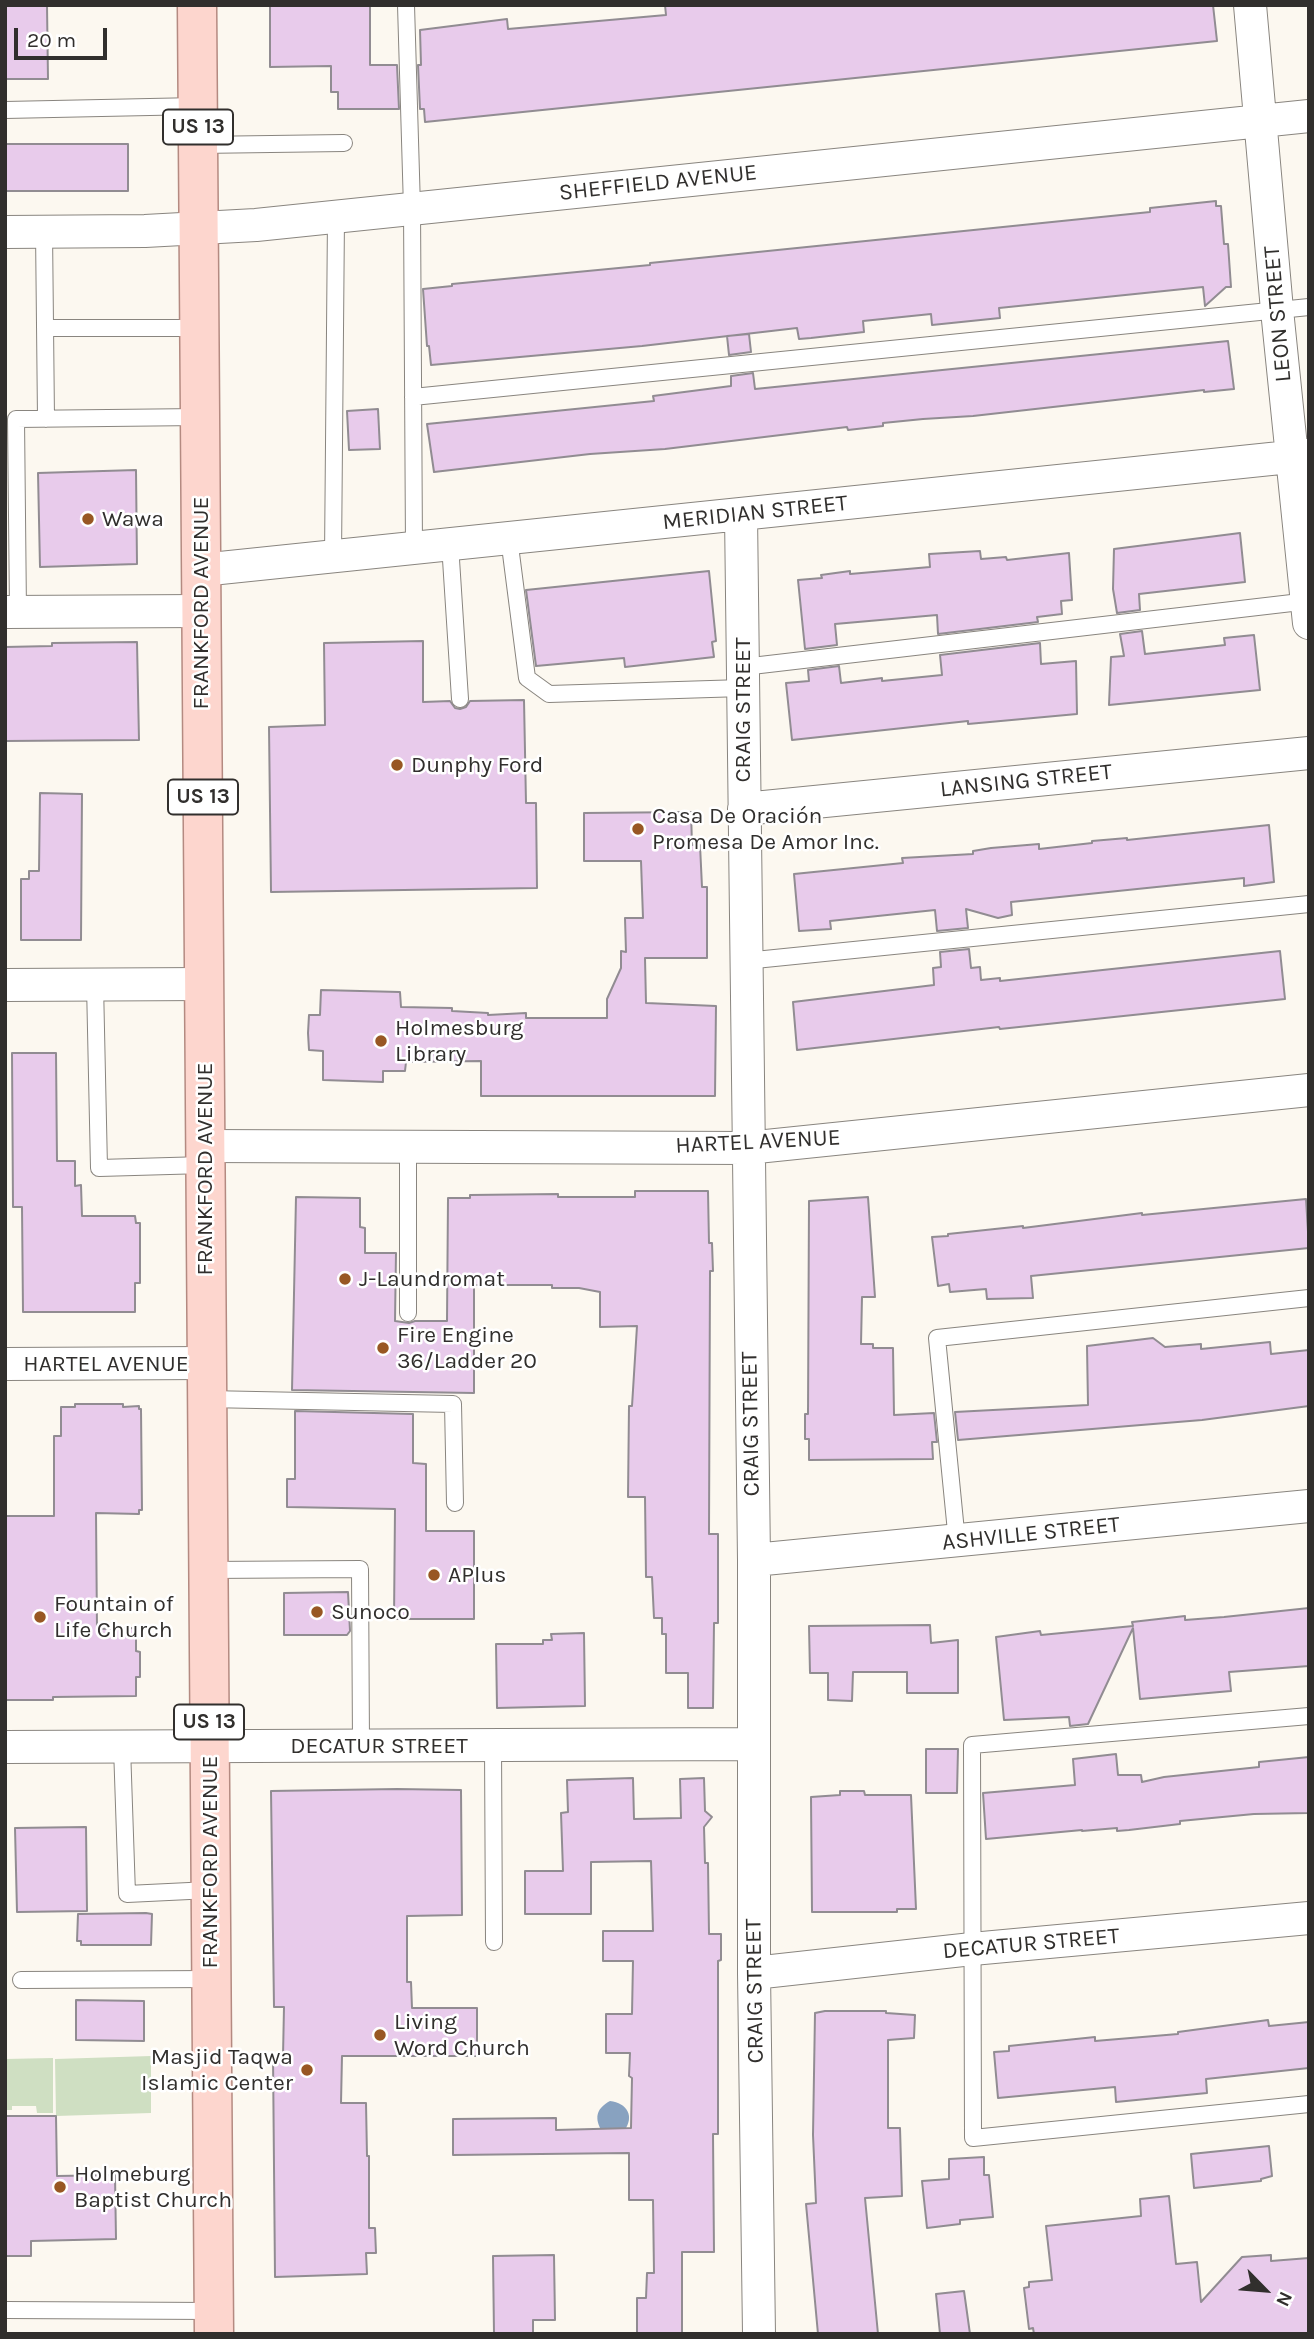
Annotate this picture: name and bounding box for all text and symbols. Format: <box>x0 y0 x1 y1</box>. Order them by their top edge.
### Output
scale bar <box>18 14 110 58</box>
text: 20 m <box>27 28 76 52</box>
road number: US 13 <box>163 110 233 144</box>
street label: SHEFFIELD AVENUE <box>558 159 758 207</box>
street label: LEON STREET <box>1258 245 1298 383</box>
street label: MERIDIAN STREET <box>661 490 849 536</box>
street label: FRANKFORD AVENUE <box>187 497 215 709</box>
place label: Wawa <box>102 505 164 533</box>
marker: Wawa <box>80 511 96 527</box>
street label: CRAIG STREET <box>729 638 757 782</box>
place label: Dunphy Ford <box>411 751 543 779</box>
marker: Dunphy Ford <box>389 757 405 773</box>
street label: LANSING STREET <box>939 758 1113 804</box>
road number: US 13 <box>168 780 238 814</box>
place label: Casa De Oración Promesa De Amor Inc. <box>652 802 879 856</box>
marker: Casa De Oración Promesa De Amor Inc. <box>630 821 646 837</box>
place label: Holmesburg Library <box>395 1014 523 1068</box>
marker: Holmesburg Library <box>373 1033 389 1049</box>
street label: FRANKFORD AVENUE <box>191 1063 219 1275</box>
street label: HARTEL AVENUE <box>675 1124 841 1160</box>
place label: J-Laundromat <box>359 1265 505 1293</box>
marker: J-Laundromat <box>337 1271 353 1287</box>
place label: Fire Engine 36/Ladder 20 <box>397 1321 537 1375</box>
marker: Fire Engine 36/Ladder 20 <box>375 1340 391 1356</box>
street label: HARTEL AVENUE <box>23 1350 189 1378</box>
street label: CRAIG STREET <box>736 1351 766 1497</box>
street label: ASHVILLE STREET <box>941 1511 1121 1557</box>
place label: APlus <box>448 1561 506 1589</box>
marker: APlus <box>426 1567 442 1583</box>
place label: Fountain of Life Church <box>54 1590 174 1644</box>
place label: Sunoco <box>331 1598 410 1626</box>
marker: Sunoco <box>309 1604 325 1620</box>
marker: Fountain of Life Church <box>32 1609 48 1625</box>
road number: US 13 <box>174 1704 244 1740</box>
street label: DECATUR STREET <box>290 1732 468 1760</box>
street label: FRANKFORD AVENUE <box>196 1756 224 1968</box>
street label: CRAIG STREET <box>740 1918 770 2064</box>
street label: DECATUR STREET <box>941 1923 1121 1965</box>
place label: Living Word Church <box>394 2008 530 2062</box>
marker: Living Word Church <box>372 2027 388 2043</box>
place label: Masjid Taqwa Islamic Center <box>141 2043 293 2097</box>
marker: Masjid Taqwa Islamic Center <box>299 2062 315 2078</box>
place label: Holmeburg Baptist Church <box>74 2160 232 2214</box>
marker: Holmeburg Baptist Church <box>52 2179 68 2195</box>
north arrow <box>1230 2255 1300 2325</box>
text: N <box>1271 2288 1297 2310</box>

